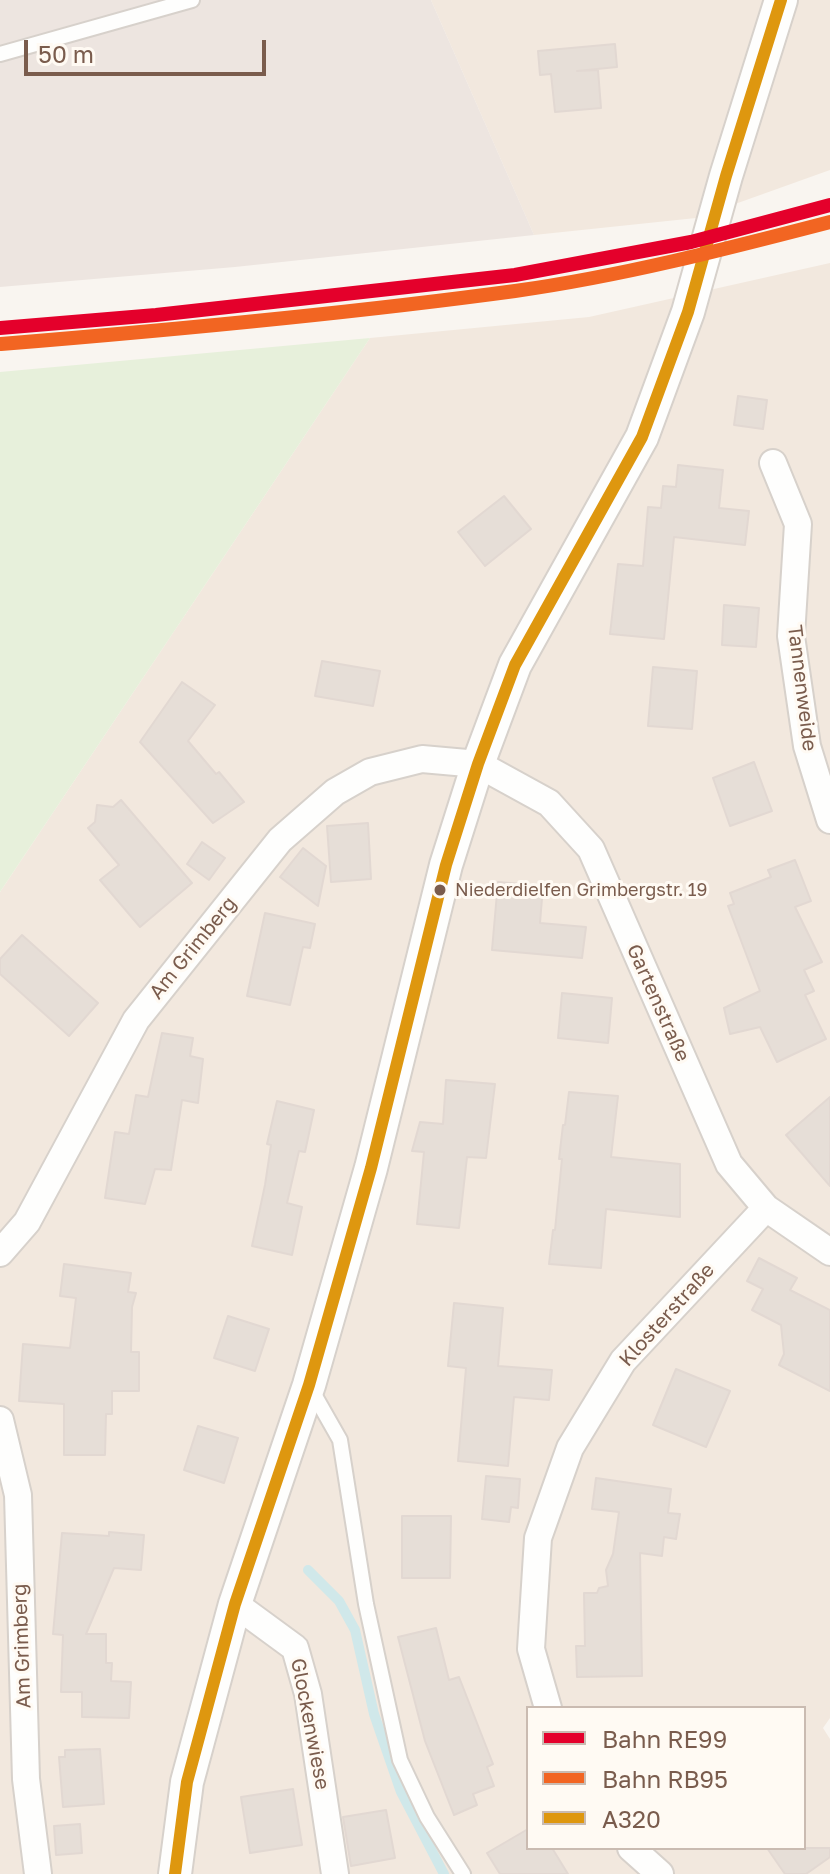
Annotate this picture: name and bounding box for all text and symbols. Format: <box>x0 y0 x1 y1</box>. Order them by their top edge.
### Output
scale bar <box>28 24 270 74</box>
text: 50 m <box>38 39 94 68</box>
street label: Tannenweide <box>782 623 822 753</box>
place label: Niederdielfen Grimbergstr. 19 <box>455 879 707 901</box>
marker: Niederdielfen Grimbergstr. 19 <box>432 882 448 898</box>
street label: Am Grimberg <box>144 892 242 1004</box>
street label: Gartenstraße <box>621 940 695 1066</box>
street label: Klosterstraße <box>614 1258 720 1372</box>
street label: Am Grimberg <box>8 1583 36 1709</box>
street label: Glockenwiese <box>286 1656 334 1792</box>
legend <box>526 1706 806 1850</box>
text: Bahn RE99 <box>602 1724 727 1753</box>
text: Bahn RB95 <box>602 1764 728 1793</box>
text: A320 <box>602 1804 661 1833</box>

